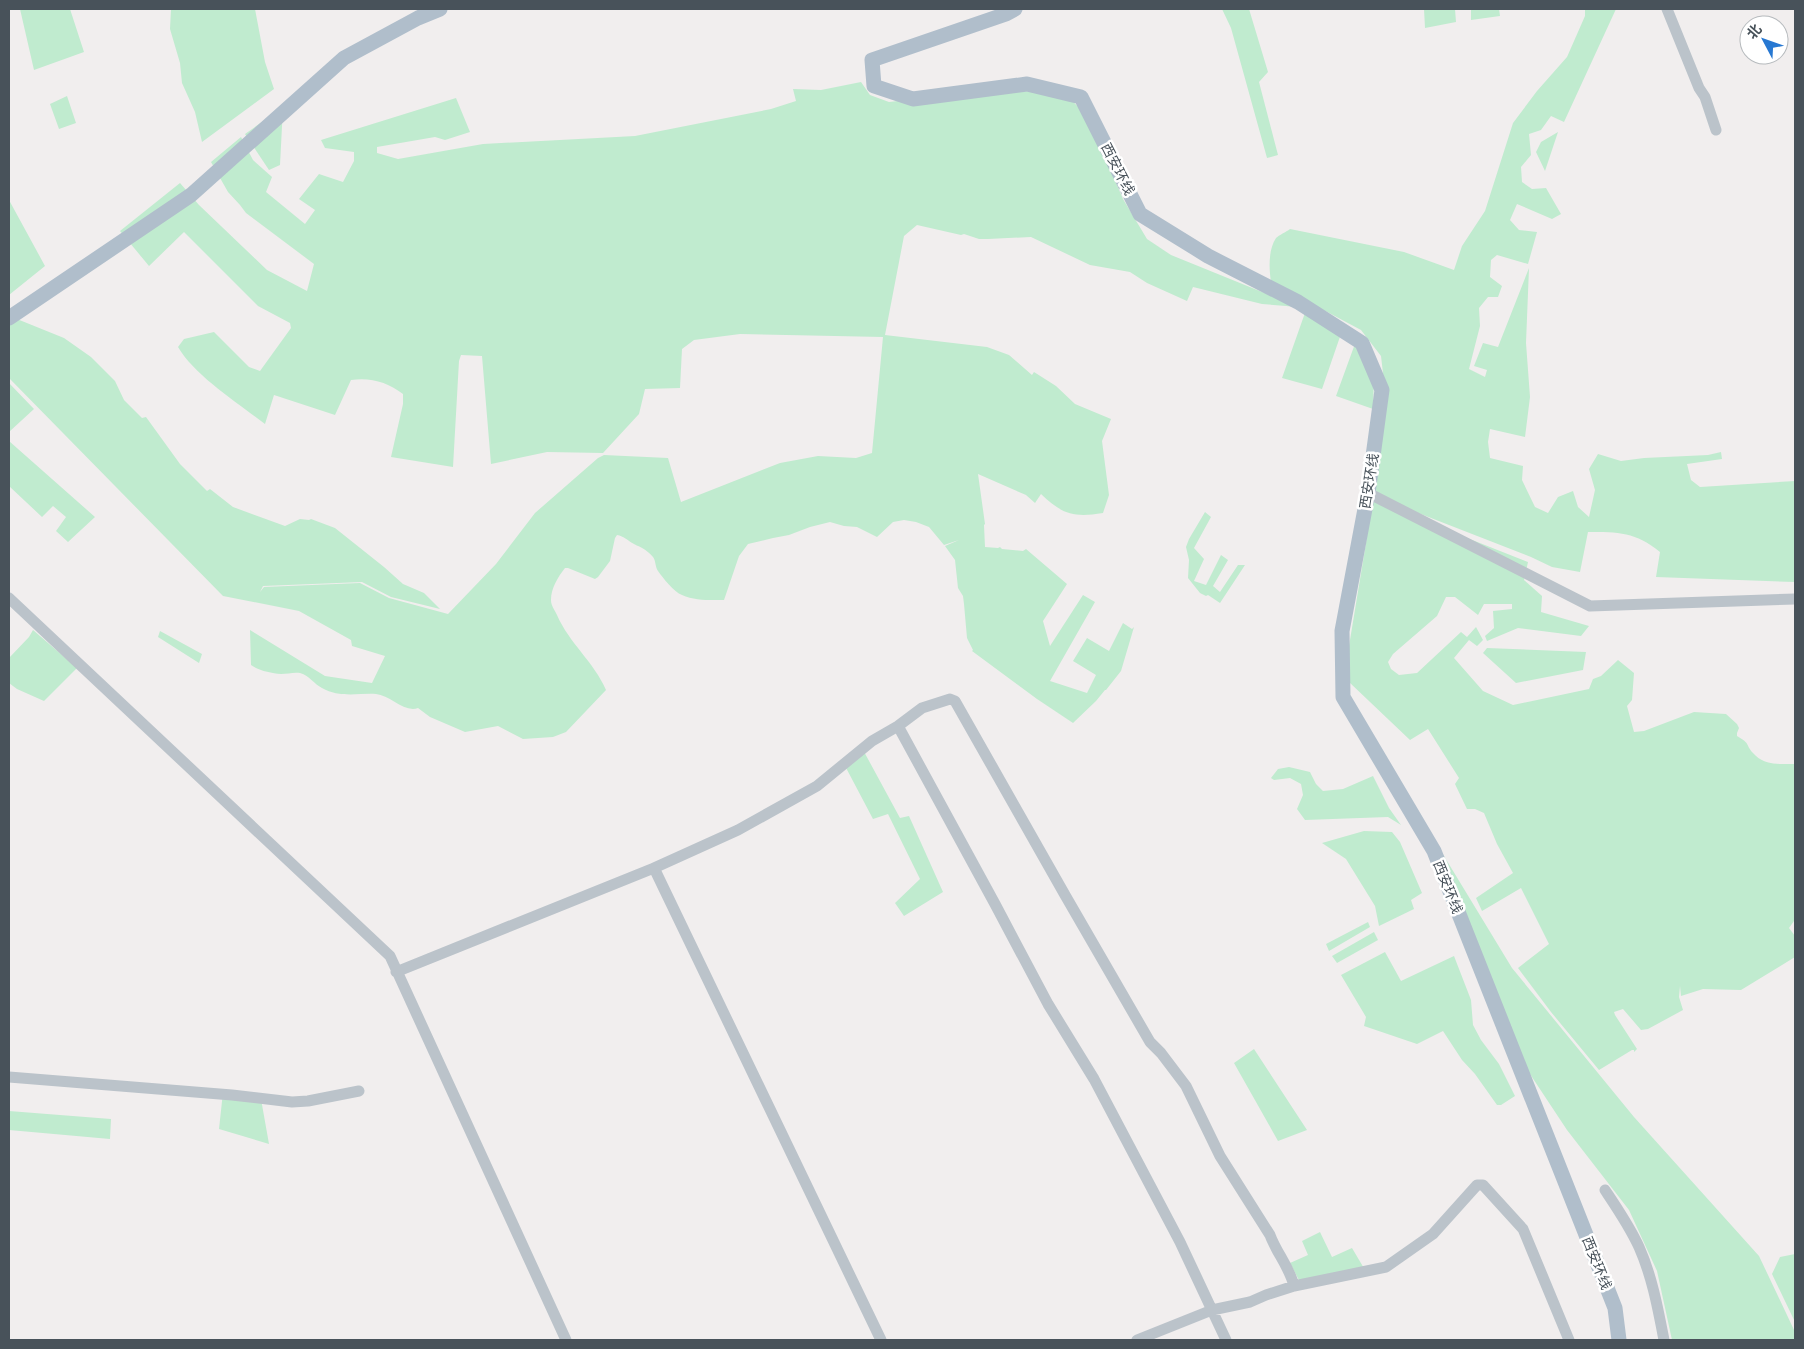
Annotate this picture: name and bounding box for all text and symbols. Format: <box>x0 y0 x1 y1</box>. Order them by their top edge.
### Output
north arrow <box>1739 15 1789 65</box>
text: 北 <box>1743 20 1766 43</box>
street label: 西安环线 <box>1097 140 1139 198</box>
street label: 西安环线 <box>1356 452 1382 510</box>
street label: 西安环线 <box>1429 858 1467 916</box>
street label: 西安环线 <box>1578 1234 1616 1292</box>

